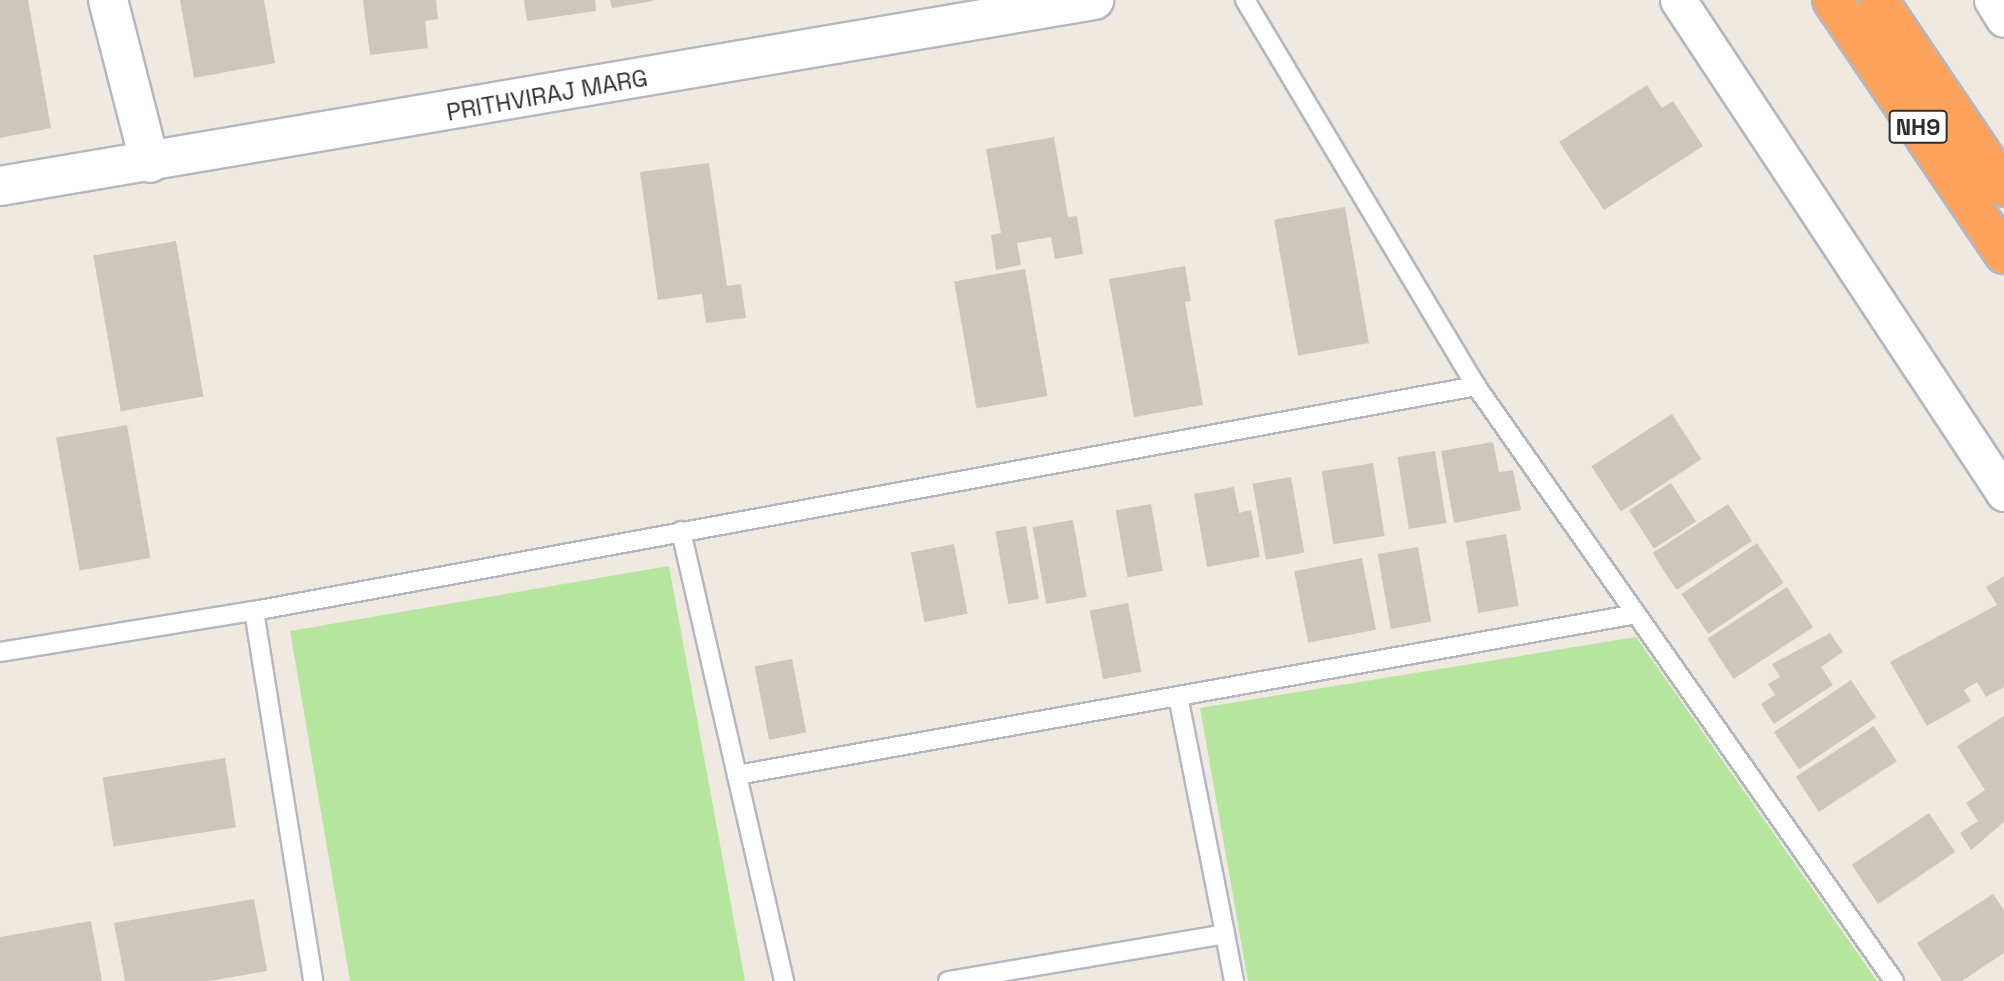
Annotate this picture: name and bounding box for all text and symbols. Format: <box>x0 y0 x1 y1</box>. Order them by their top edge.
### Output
street label: PRITHVIRAJ MARG <box>444 63 650 127</box>
road number: NH9 <box>1888 108 1948 146</box>

